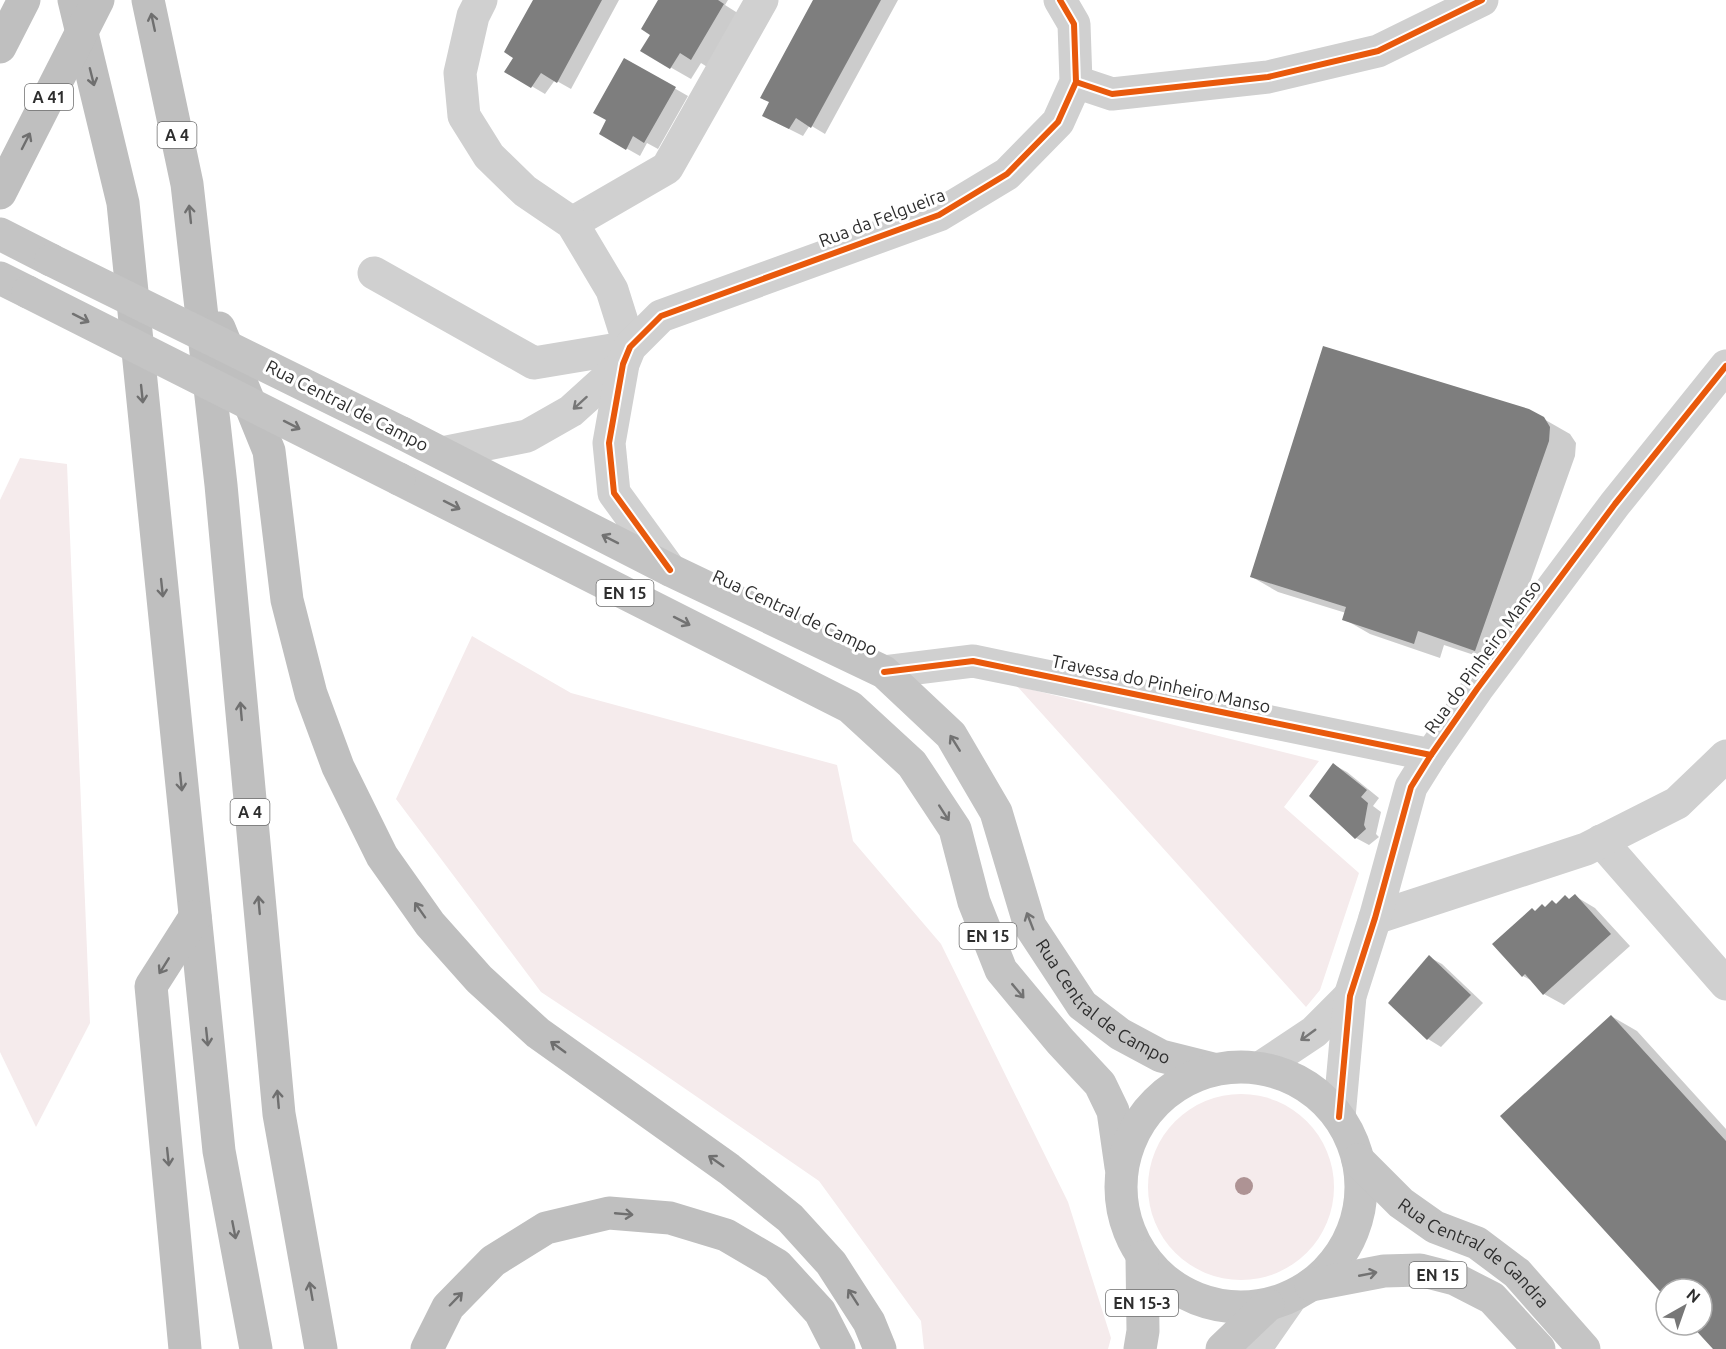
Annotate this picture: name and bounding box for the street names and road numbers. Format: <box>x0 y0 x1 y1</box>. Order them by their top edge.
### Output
road number: A 41 <box>25 84 73 110</box>
road number: A 4 <box>158 122 196 148</box>
street label: Rua da Felgueira <box>816 184 948 250</box>
street label: Rua Central de Campo <box>263 355 432 455</box>
street label: Rua Central de Campo <box>710 565 881 659</box>
street label: Rua do Pinheiro Manso <box>1420 576 1545 737</box>
road number: EN 15 <box>596 580 654 606</box>
street label: Travessa do Pinheiro Manso <box>1050 650 1272 716</box>
road number: A 4 <box>230 799 270 825</box>
road number: EN 15 <box>960 923 1016 949</box>
street label: Rua Central de Campo <box>1032 935 1172 1067</box>
street label: Rua Central de Gandra <box>1395 1193 1554 1311</box>
road number: EN 15 <box>1410 1262 1466 1288</box>
road number: EN 15-3 <box>1106 1290 1178 1316</box>

